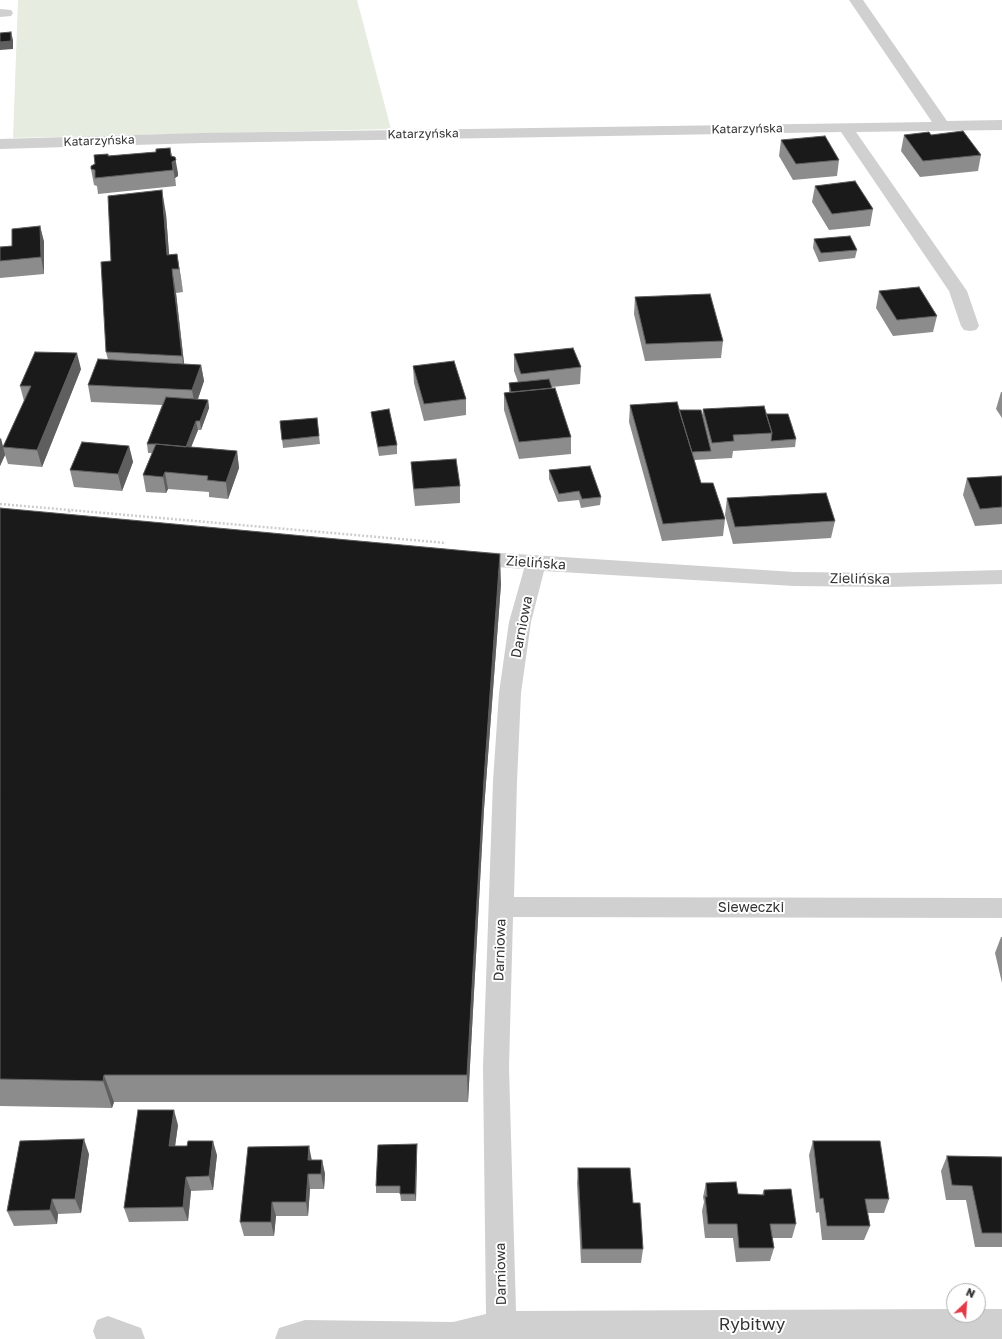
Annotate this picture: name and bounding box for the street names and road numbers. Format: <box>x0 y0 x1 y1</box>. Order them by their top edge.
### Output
street label: Katarzyńska <box>711 121 783 137</box>
street label: Katarzyńska <box>387 126 459 142</box>
street label: Katarzyńska <box>63 133 135 149</box>
street label: Zielińska <box>505 553 567 573</box>
street label: Zielińska <box>830 570 890 588</box>
street label: Darniowa <box>508 595 536 659</box>
street label: Sieweczki <box>718 900 784 916</box>
street label: Darniowa <box>491 918 509 982</box>
street label: Darniowa <box>492 1242 510 1306</box>
street label: Rybitwy <box>719 1315 785 1335</box>

